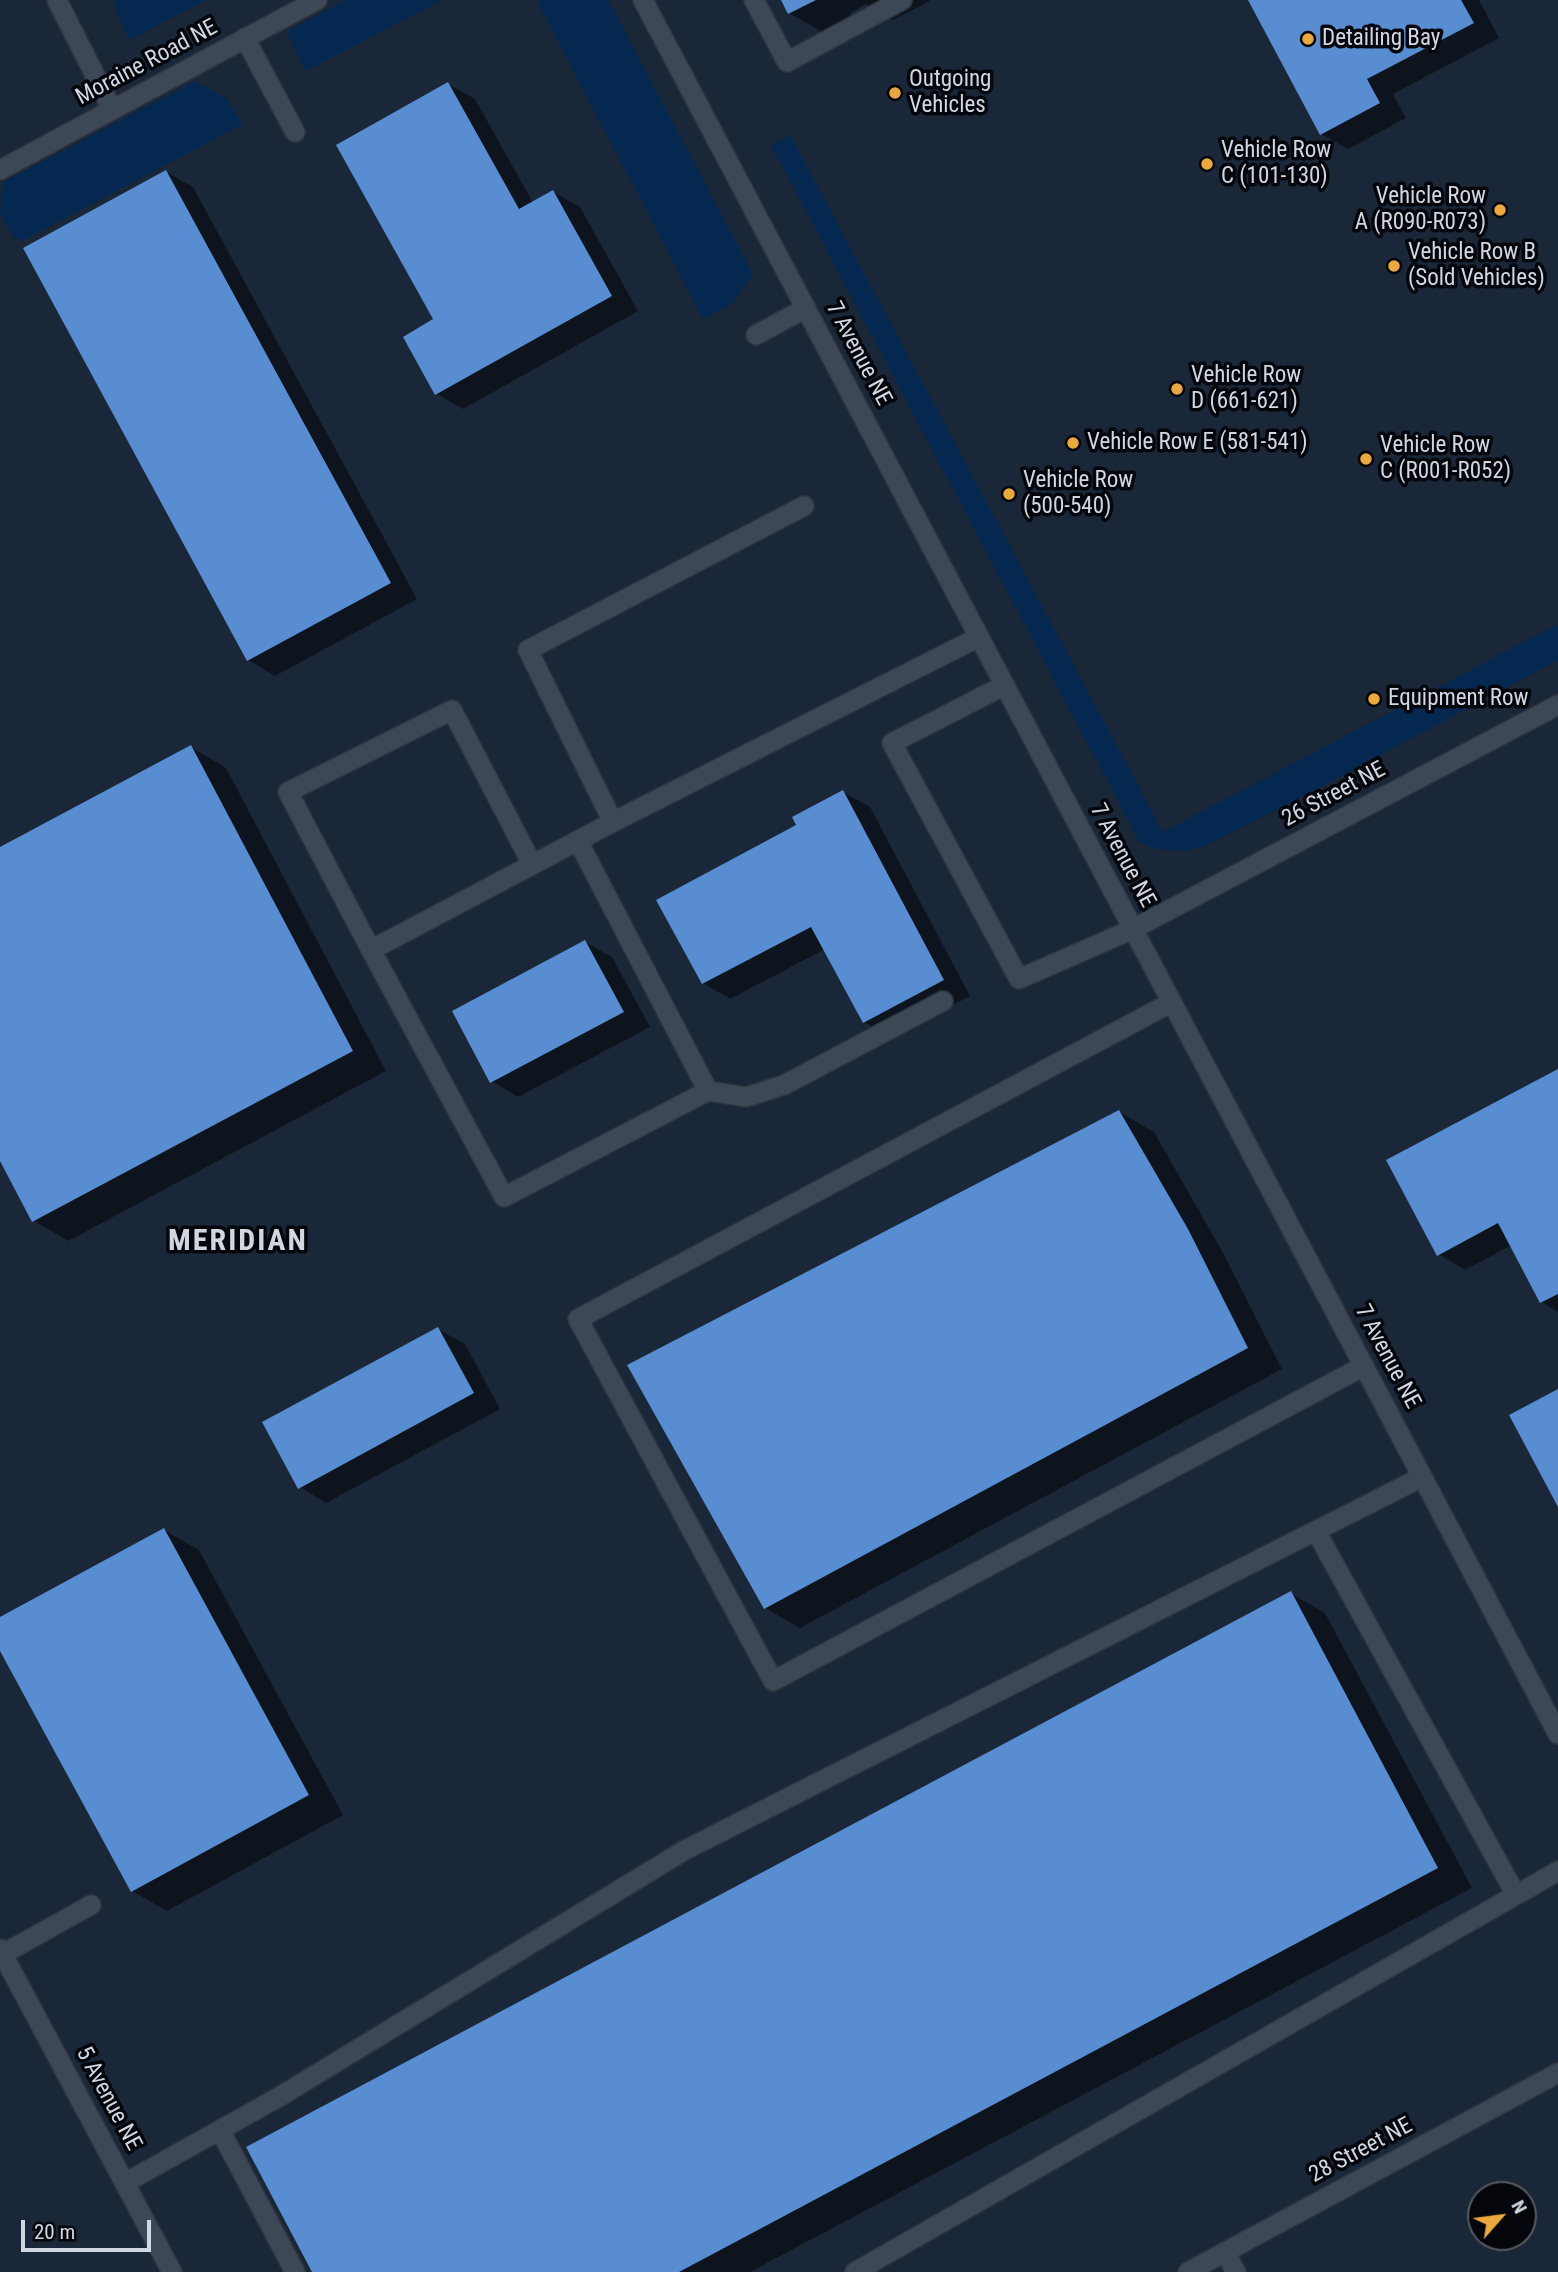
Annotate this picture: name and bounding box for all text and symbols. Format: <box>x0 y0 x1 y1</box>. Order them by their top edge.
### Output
street label: Moraine Road NE <box>72 14 222 112</box>
place label: Detailing Bay <box>1322 25 1440 53</box>
marker: Detailing Bay <box>1300 31 1316 47</box>
place label: Outgoing Vehicles <box>909 66 991 120</box>
marker: Outgoing Vehicles <box>887 85 903 101</box>
place label: Vehicle Row C (101-130) <box>1221 137 1331 191</box>
marker: Vehicle Row C (101-130) <box>1199 156 1215 172</box>
place label: Vehicle Row A (R090-R073) <box>1355 183 1486 237</box>
marker: Vehicle Row A (R090-R073) <box>1492 202 1508 218</box>
place label: Vehicle Row B (Sold Vehicles) <box>1408 239 1545 293</box>
marker: Vehicle Row B (Sold Vehicles) <box>1386 258 1402 274</box>
street label: 7 Avenue NE <box>819 297 897 411</box>
place label: Vehicle Row D (661-621) <box>1191 362 1301 416</box>
marker: Vehicle Row D (661-621) <box>1169 381 1185 397</box>
place label: Vehicle Row E (581-541) <box>1087 429 1308 457</box>
place label: Vehicle Row C (R001-R052) <box>1380 432 1511 486</box>
marker: Vehicle Row E (581-541) <box>1065 435 1081 451</box>
marker: Vehicle Row C (R001-R052) <box>1358 451 1374 467</box>
place label: Vehicle Row (500-540) <box>1023 467 1133 521</box>
marker: Vehicle Row (500-540) <box>1001 486 1017 502</box>
place label: Equipment Row <box>1388 685 1528 713</box>
marker: Equipment Row <box>1366 691 1382 707</box>
street label: 26 Street NE <box>1278 756 1390 834</box>
street label: 7 Avenue NE <box>1083 799 1161 913</box>
district label: MERIDIAN <box>169 1224 307 1260</box>
street label: 7 Avenue NE <box>1348 1300 1426 1414</box>
street label: 5 Avenue NE <box>69 2042 147 2156</box>
street label: 28 Street NE <box>1305 2112 1417 2190</box>
north arrow <box>1467 2181 1537 2251</box>
text: N <box>1506 2196 1532 2217</box>
scale bar <box>24 2206 154 2250</box>
text: 20 m <box>34 2220 75 2244</box>

